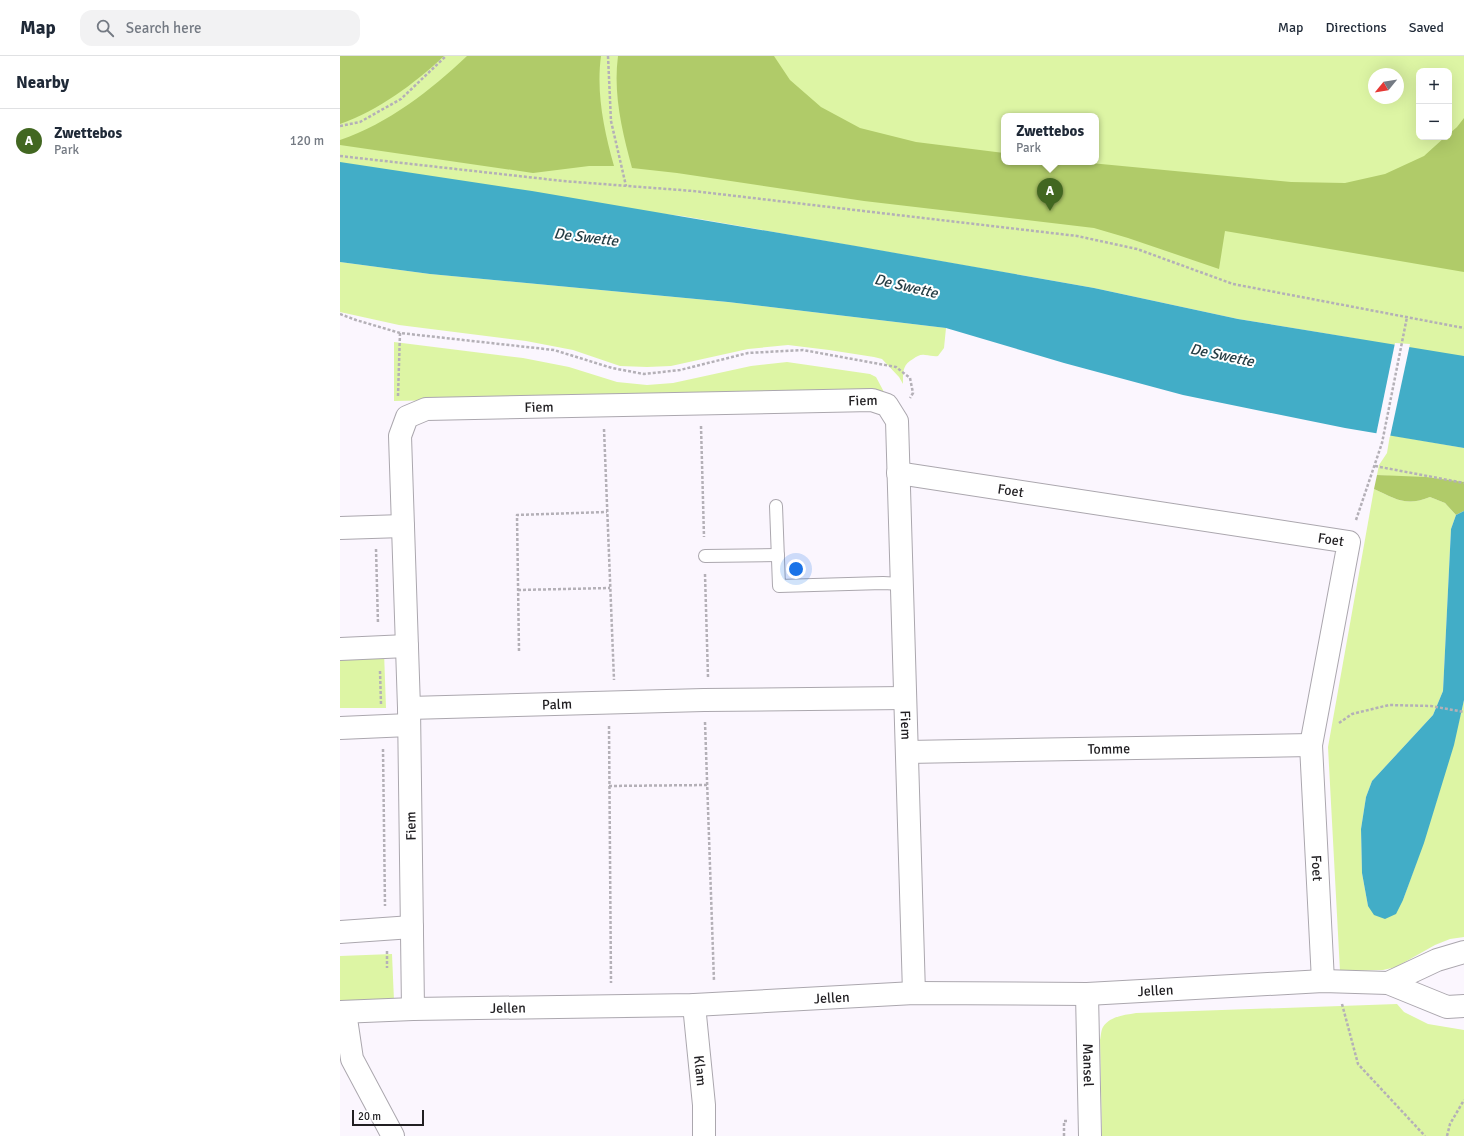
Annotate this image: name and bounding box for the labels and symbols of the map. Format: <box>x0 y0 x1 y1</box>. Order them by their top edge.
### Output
north arrow <box>1368 68 1404 104</box>
pin: A <box>1037 178 1063 211</box>
water label: De Swette <box>553 224 621 250</box>
water label: De Swette <box>872 270 941 302</box>
water label: De Swette <box>1189 339 1257 371</box>
street label: Fiem <box>848 391 878 409</box>
street label: Fiem <box>524 398 554 416</box>
street label: Foet <box>996 480 1025 501</box>
street label: Foet <box>1317 529 1345 550</box>
your location <box>786 559 806 579</box>
street label: Palm <box>542 695 572 713</box>
street label: Fiem <box>897 710 915 740</box>
street label: Tomme <box>1088 740 1130 757</box>
street label: Fiem <box>402 811 420 841</box>
street label: Foet <box>1308 855 1326 882</box>
street label: Jellen <box>1137 981 1174 1000</box>
street label: Jellen <box>813 988 850 1007</box>
street label: Jellen <box>490 999 526 1016</box>
street label: Mansel <box>1080 1043 1097 1087</box>
street label: Klam <box>691 1055 711 1087</box>
scale bar <box>352 1108 424 1127</box>

